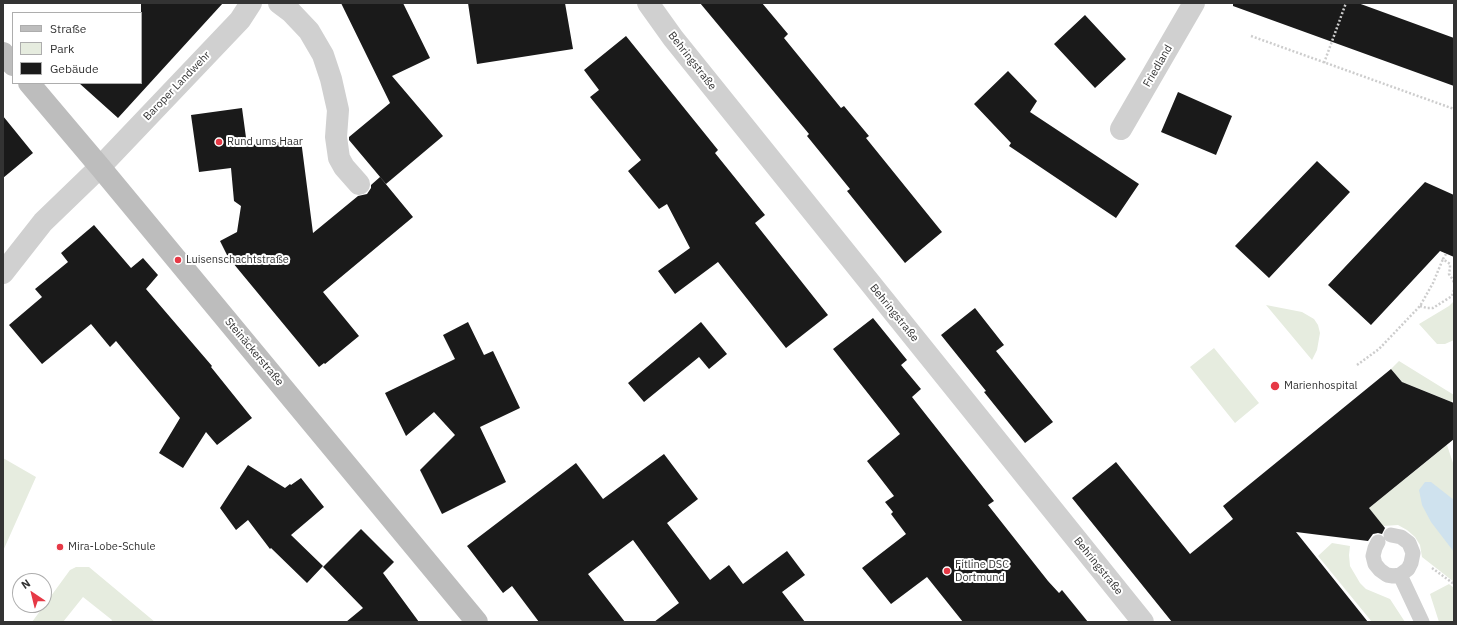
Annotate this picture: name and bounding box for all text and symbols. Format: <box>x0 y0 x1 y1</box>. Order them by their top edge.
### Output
legend <box>12 12 142 84</box>
text: Straße <box>50 21 86 36</box>
street label: Behringstraße <box>665 29 719 93</box>
text: Park <box>50 41 74 56</box>
street label: Friedland <box>1141 43 1175 89</box>
street label: Baroper Landwehr <box>141 49 213 123</box>
text: Gebäude <box>50 61 99 76</box>
place label: Rund ums Haar <box>227 135 303 149</box>
marker: Rund ums Haar <box>214 137 224 147</box>
place label: Luisenschachtstraße <box>186 253 289 267</box>
marker: Luisenschachtstraße <box>173 255 183 265</box>
street label: Behringstraße <box>867 281 921 345</box>
street label: Steinäckerstraße <box>222 315 286 389</box>
place label: Marienhospital <box>1284 379 1358 393</box>
marker: Marienhospital <box>1269 380 1281 392</box>
street label: Behringstraße <box>1071 534 1125 598</box>
place label: Mira-Lobe-Schule <box>68 540 156 554</box>
marker: Mira-Lobe-Schule <box>55 542 65 552</box>
place label: Fitline DSC Dortmund <box>955 558 1009 584</box>
marker: Fitline DSC Dortmund <box>942 566 952 576</box>
north arrow <box>12 573 52 613</box>
text: N <box>18 576 33 592</box>

